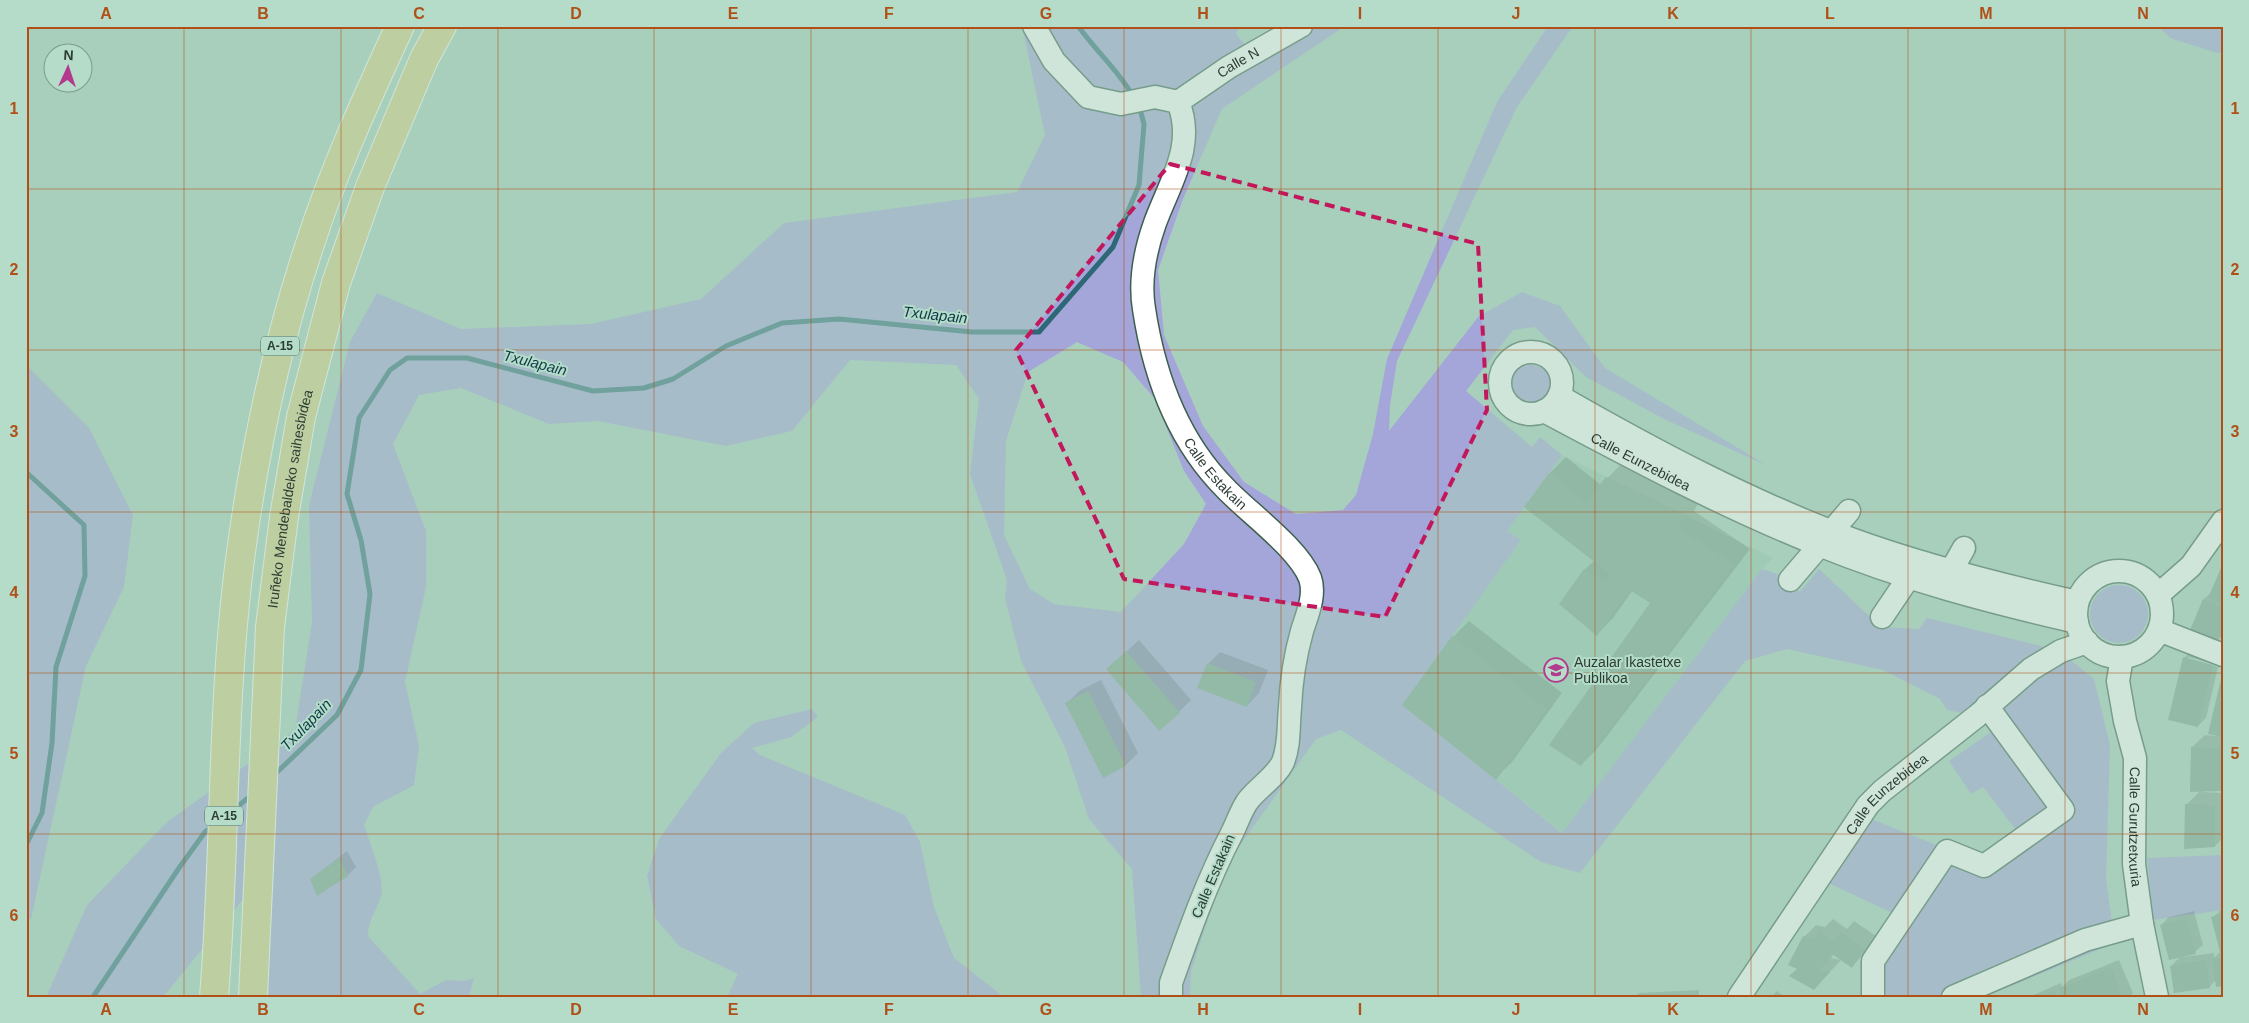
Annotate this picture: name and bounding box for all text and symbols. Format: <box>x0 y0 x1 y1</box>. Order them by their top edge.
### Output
text: A <box>100 5 112 22</box>
text: B <box>257 5 269 22</box>
text: C <box>413 5 425 22</box>
text: D <box>570 5 582 22</box>
text: E <box>728 5 739 22</box>
text: F <box>884 5 894 22</box>
text: G <box>1040 5 1052 22</box>
text: H <box>1197 5 1209 22</box>
text: I <box>1358 5 1362 22</box>
text: J <box>1512 5 1520 22</box>
text: K <box>1667 5 1679 22</box>
text: L <box>1825 5 1835 22</box>
text: M <box>1979 5 1993 22</box>
text: N <box>2137 5 2149 22</box>
north arrow <box>42 42 92 92</box>
street label: Calle N <box>1214 44 1262 81</box>
text: N <box>63 47 74 63</box>
text: 1 <box>10 100 19 117</box>
text: 1 <box>2231 100 2240 117</box>
text: 2 <box>10 261 19 278</box>
text: 2 <box>2231 261 2240 278</box>
water label: Txulapain <box>902 303 968 326</box>
road number: A-15 <box>261 336 299 356</box>
water label: Txulapain <box>502 346 569 379</box>
street label: Iruñeko Mendebaldeko saihesbidea <box>264 388 316 609</box>
text: 3 <box>10 423 19 440</box>
text: 3 <box>2231 423 2240 440</box>
street label: Calle Eunzebidea <box>1588 429 1693 494</box>
street label: Calle Estakain <box>1181 435 1250 513</box>
text: 4 <box>10 584 19 601</box>
text: 4 <box>2231 584 2240 601</box>
place label: Auzalar Ikastetxe Publikoa <box>1574 654 1682 686</box>
school or university icon: Auzalar Ikastetxe Publikoa <box>1543 657 1569 683</box>
water label: Txulapain <box>277 695 334 754</box>
text: 5 <box>10 745 19 762</box>
text: 5 <box>2231 745 2240 762</box>
street label: Calle Eunzebidea <box>1842 750 1931 838</box>
street label: Calle Gurutzetxuria <box>2126 767 2145 888</box>
road number: A-15 <box>205 806 243 826</box>
street label: Calle Estakain <box>1188 832 1238 920</box>
text: 6 <box>10 907 19 924</box>
text: 6 <box>2231 907 2240 924</box>
text: A <box>100 1001 112 1018</box>
text: B <box>257 1001 269 1018</box>
text: C <box>413 1001 425 1018</box>
text: D <box>570 1001 582 1018</box>
text: E <box>728 1001 739 1018</box>
text: F <box>884 1001 894 1018</box>
text: G <box>1040 1001 1052 1018</box>
text: H <box>1197 1001 1209 1018</box>
text: I <box>1358 1001 1362 1018</box>
text: J <box>1512 1001 1520 1018</box>
text: K <box>1667 1001 1679 1018</box>
text: L <box>1825 1001 1835 1018</box>
text: M <box>1979 1001 1993 1018</box>
text: N <box>2137 1001 2149 1018</box>

